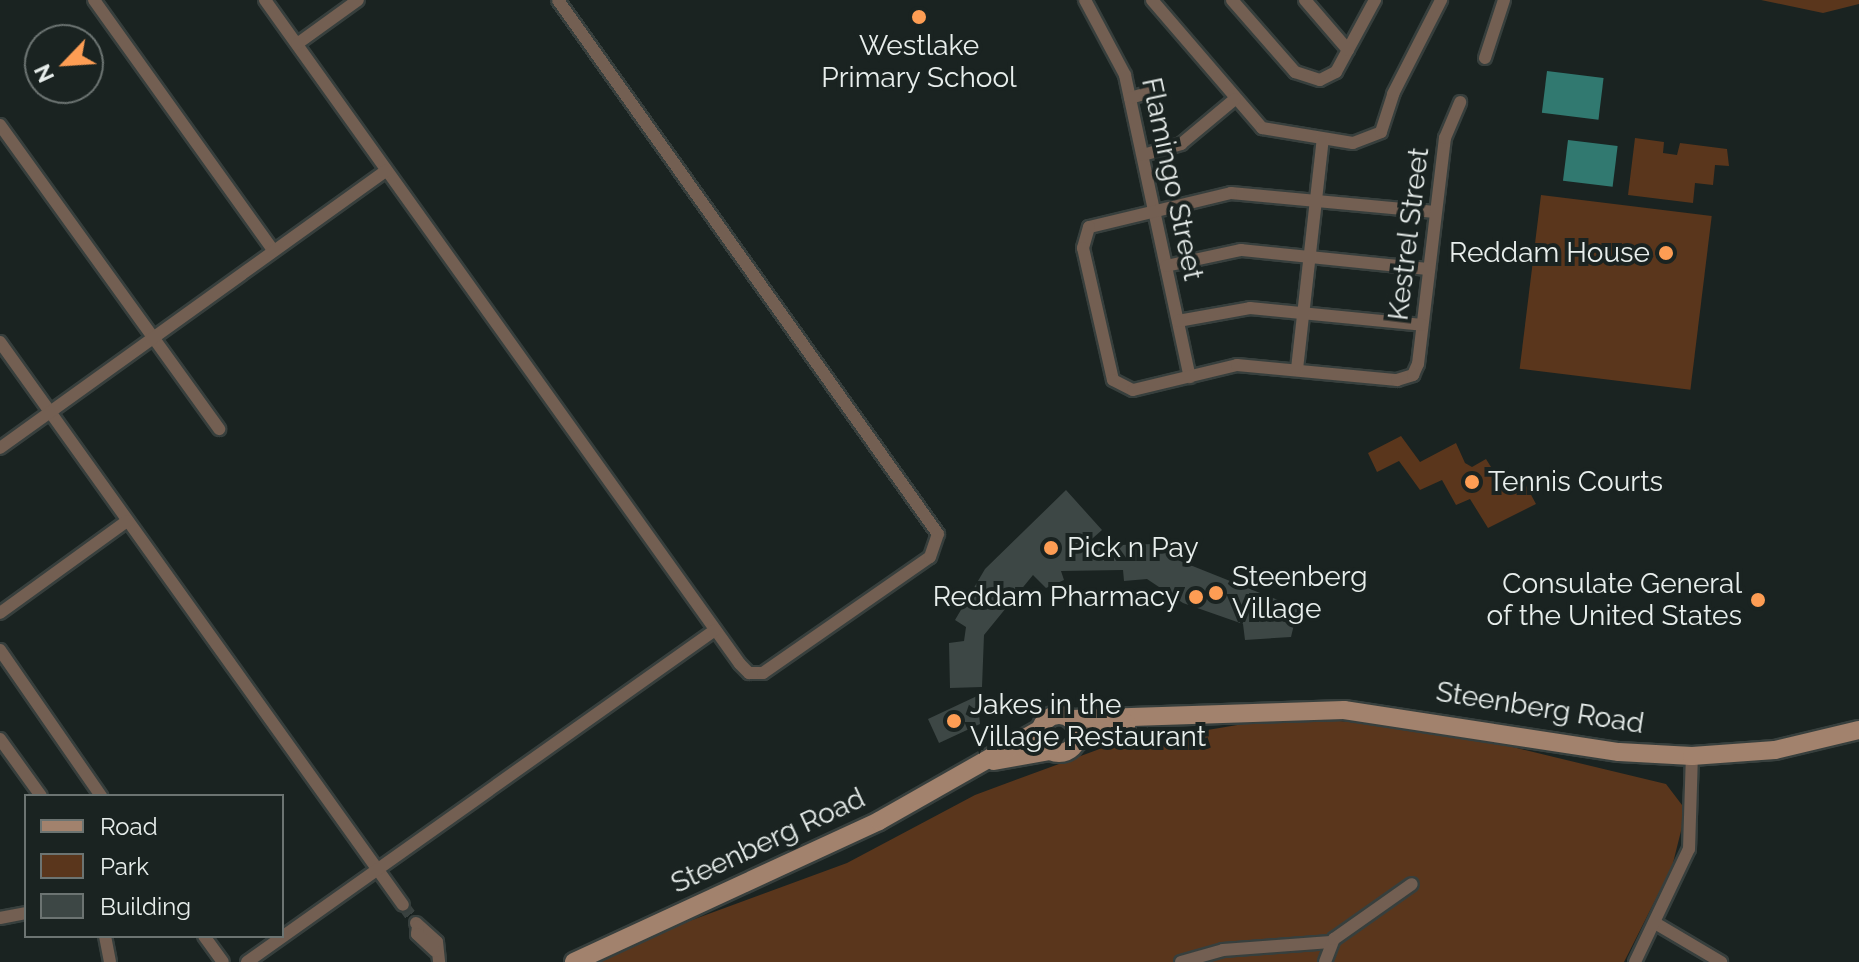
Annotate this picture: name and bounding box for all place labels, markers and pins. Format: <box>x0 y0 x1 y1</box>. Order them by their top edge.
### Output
marker: Westlake Primary School <box>910 8 928 26</box>
place label: Westlake Primary School <box>821 29 1017 95</box>
place label: Reddam House <box>1449 236 1650 270</box>
marker: Reddam House <box>1657 244 1675 262</box>
place label: Tennis Courts <box>1488 465 1663 499</box>
marker: Tennis Courts <box>1463 473 1481 491</box>
place label: Pick n Pay <box>1067 531 1199 565</box>
marker: Pick n Pay <box>1042 539 1060 557</box>
place label: Steenberg Village <box>1232 560 1368 626</box>
place label: Consulate General of the United States <box>1486 567 1742 633</box>
place label: Reddam Pharmacy <box>933 580 1180 614</box>
marker: Steenberg Village <box>1207 584 1225 602</box>
marker: Reddam Pharmacy <box>1187 588 1205 606</box>
marker: Consulate General of the United States <box>1749 591 1767 609</box>
place label: Jakes in the Village Restaurant <box>970 688 1206 754</box>
marker: Jakes in the Village Restaurant <box>945 712 963 730</box>

